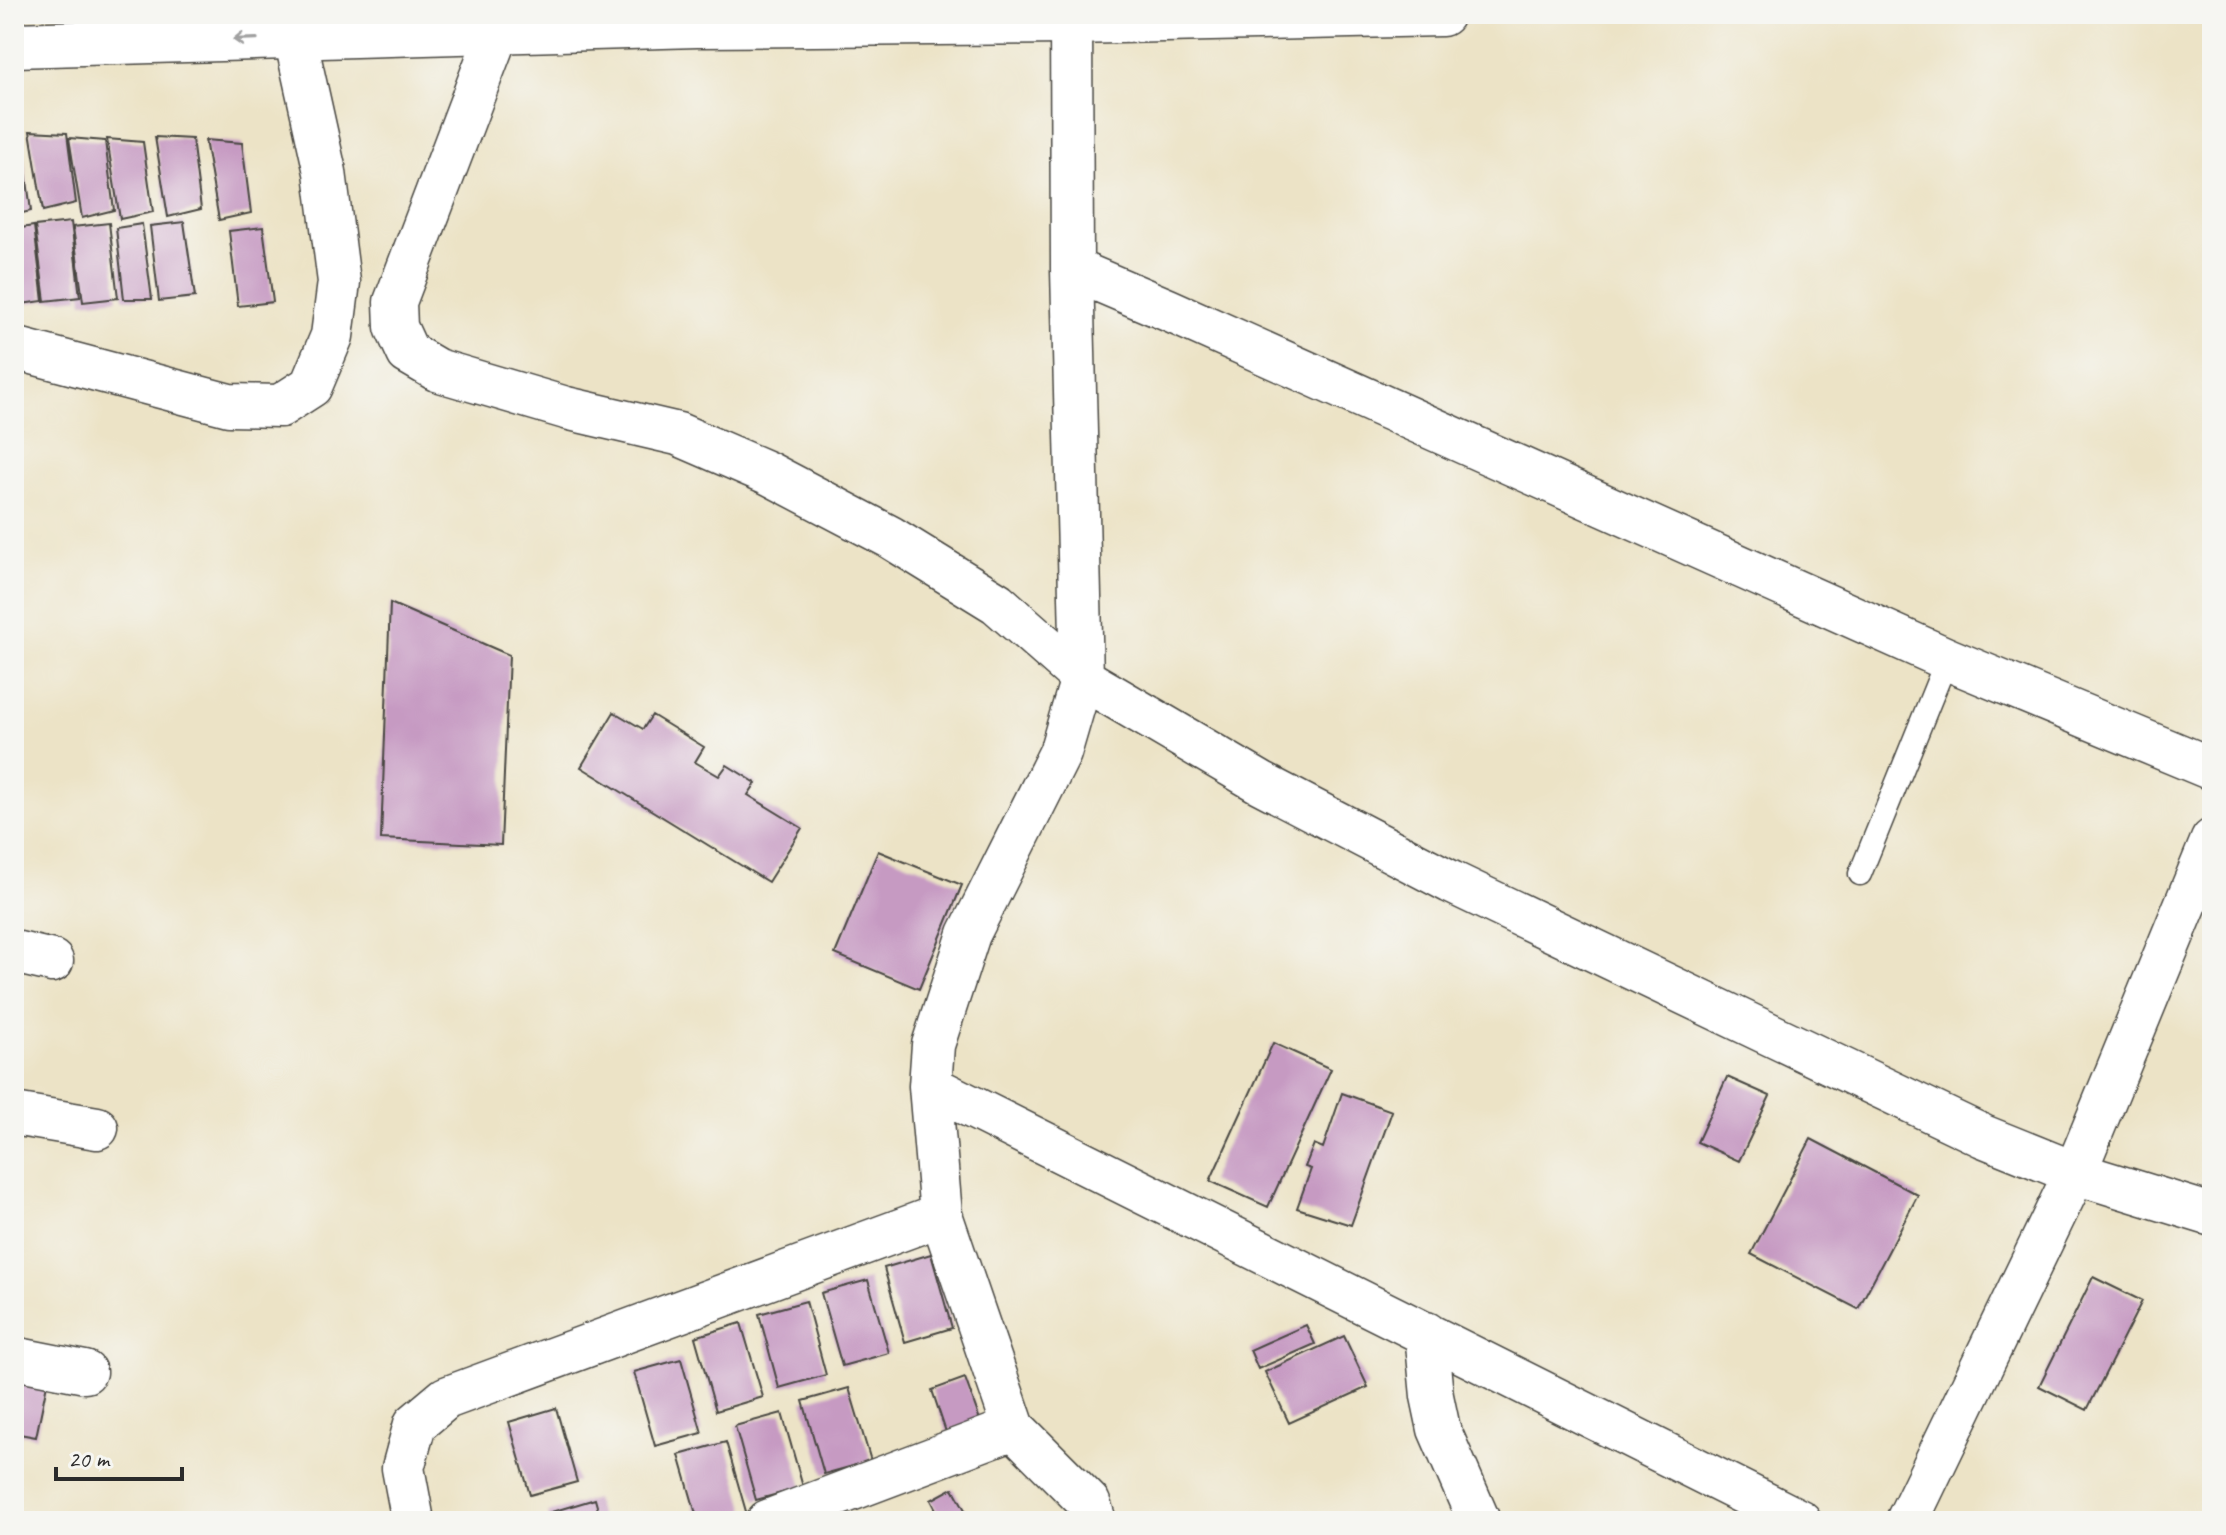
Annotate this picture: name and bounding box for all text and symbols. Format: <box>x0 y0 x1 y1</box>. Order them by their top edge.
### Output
one-way arrow <box>232 31 259 46</box>
scale bar <box>56 1431 182 1481</box>
text: 20 m <box>68 1444 111 1474</box>

